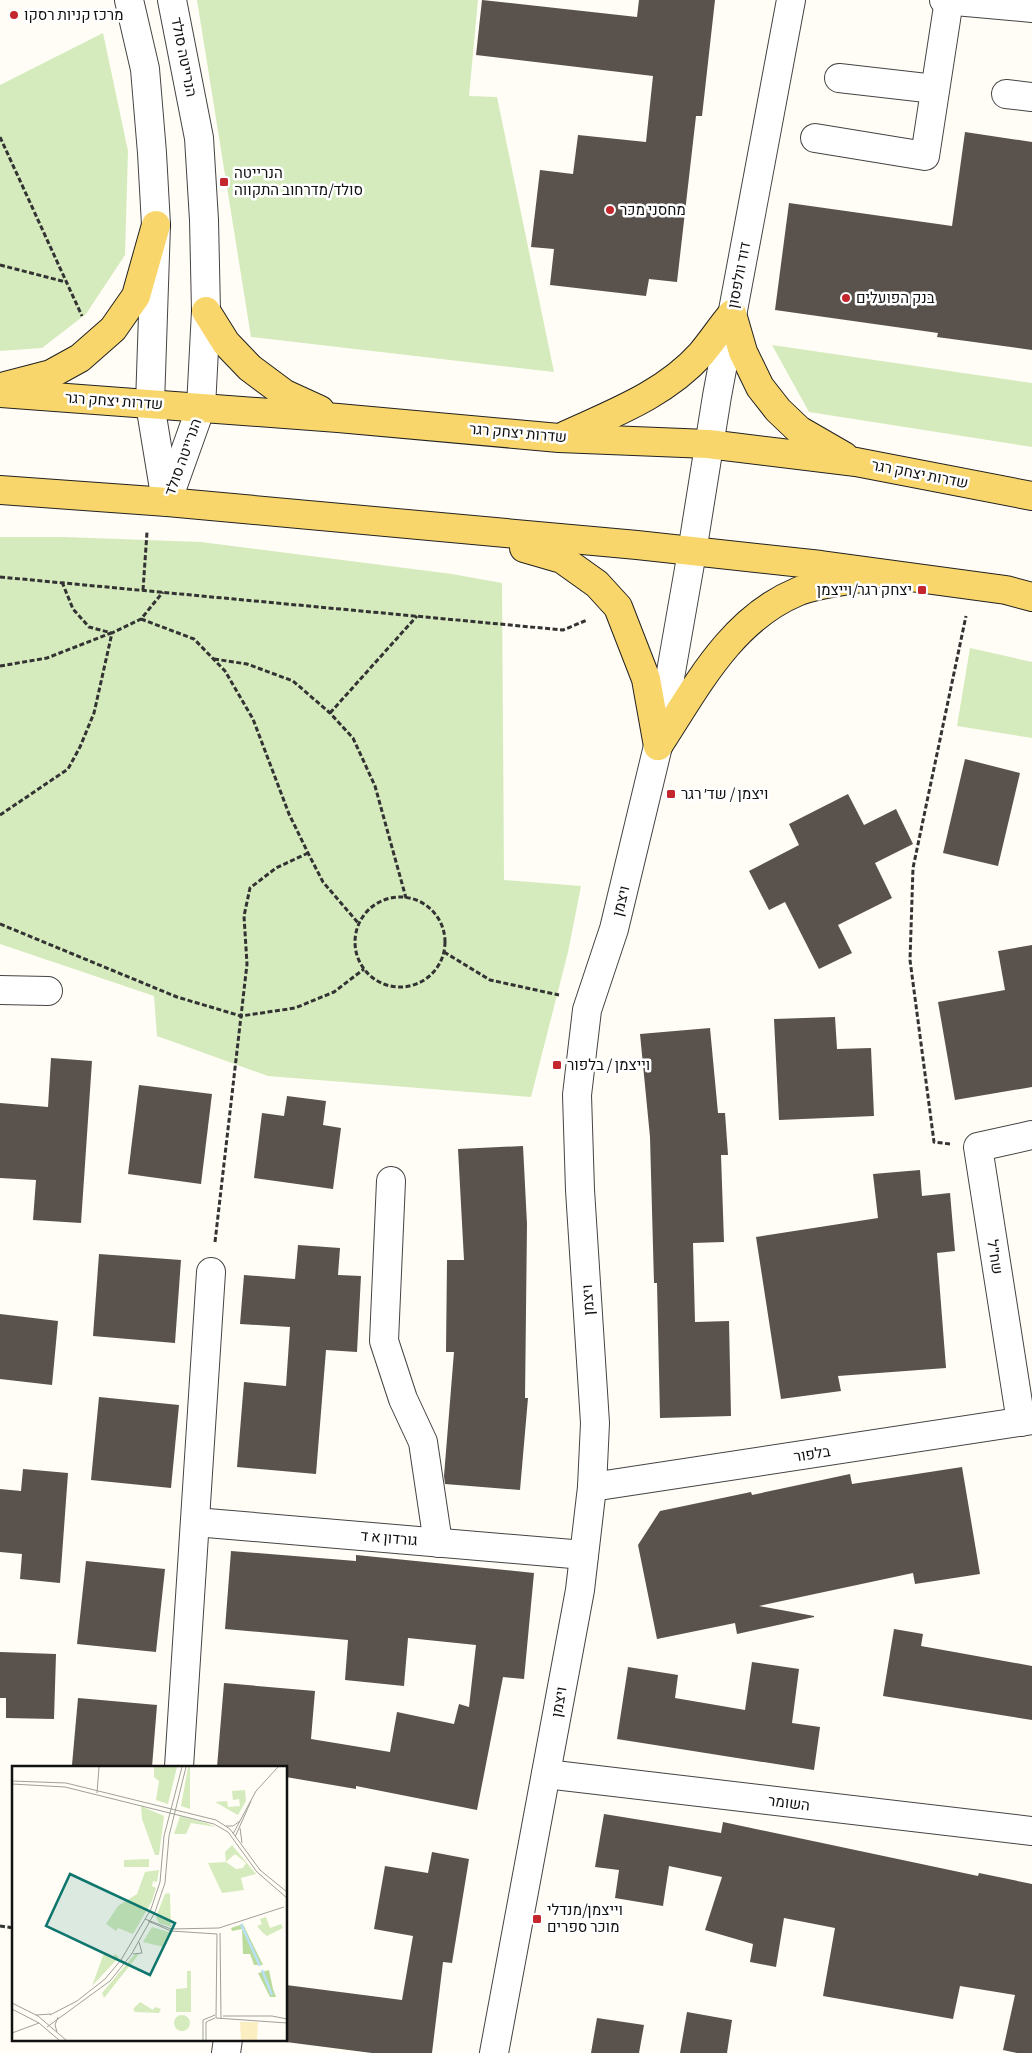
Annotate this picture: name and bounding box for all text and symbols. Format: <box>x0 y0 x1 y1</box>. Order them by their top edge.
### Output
place label: מרכז קניות רסקו <box>24 7 124 23</box>
marker: מרכז קניות רסקו <box>8 9 20 21</box>
street label: הנרייטה סולד <box>168 16 200 98</box>
place label: הנרייטה סולד/מדרחוב התקווה <box>234 165 363 198</box>
marker: הנרייטה סולד/מדרחוב התקווה <box>218 176 230 188</box>
place label: מחסני מכר <box>620 202 686 218</box>
marker: מחסני מכר <box>604 204 616 216</box>
street label: דוד וולפסון <box>725 240 753 309</box>
place label: בנק הפועלים <box>856 290 935 306</box>
marker: בנק הפועלים <box>840 292 852 304</box>
street label: שדרות יצחק רגר <box>64 390 164 412</box>
street label: הנרייטה סולד <box>162 416 204 498</box>
street label: שדרות יצחק רגר <box>468 421 568 445</box>
street label: שדרות יצחק רגר <box>870 457 970 491</box>
place label: יצחק רגר/וייצמן <box>817 582 912 598</box>
marker: יצחק רגר/וייצמן <box>916 584 928 596</box>
place label: ויצמן / שד׳ רגר <box>681 786 769 802</box>
marker: ויצמן / שד׳ רגר <box>665 788 677 800</box>
street label: ויצמן <box>609 884 633 918</box>
place label: וייצמן / בלפור <box>567 1057 650 1073</box>
marker: וייצמן / בלפור <box>551 1059 563 1071</box>
street label: שח"ל <box>984 1239 1006 1275</box>
street label: ויצמן <box>579 1284 597 1316</box>
street label: בלפור <box>793 1443 832 1465</box>
street label: גורדון א ד <box>360 1528 418 1548</box>
street label: ויצמן <box>548 1685 570 1719</box>
inset map <box>12 1766 288 2040</box>
street label: השומר <box>767 1792 811 1814</box>
place label: וייצמן/מנדלי מוכר ספרים <box>547 1902 623 1935</box>
marker: וייצמן/מנדלי מוכר ספרים <box>531 1913 543 1925</box>

